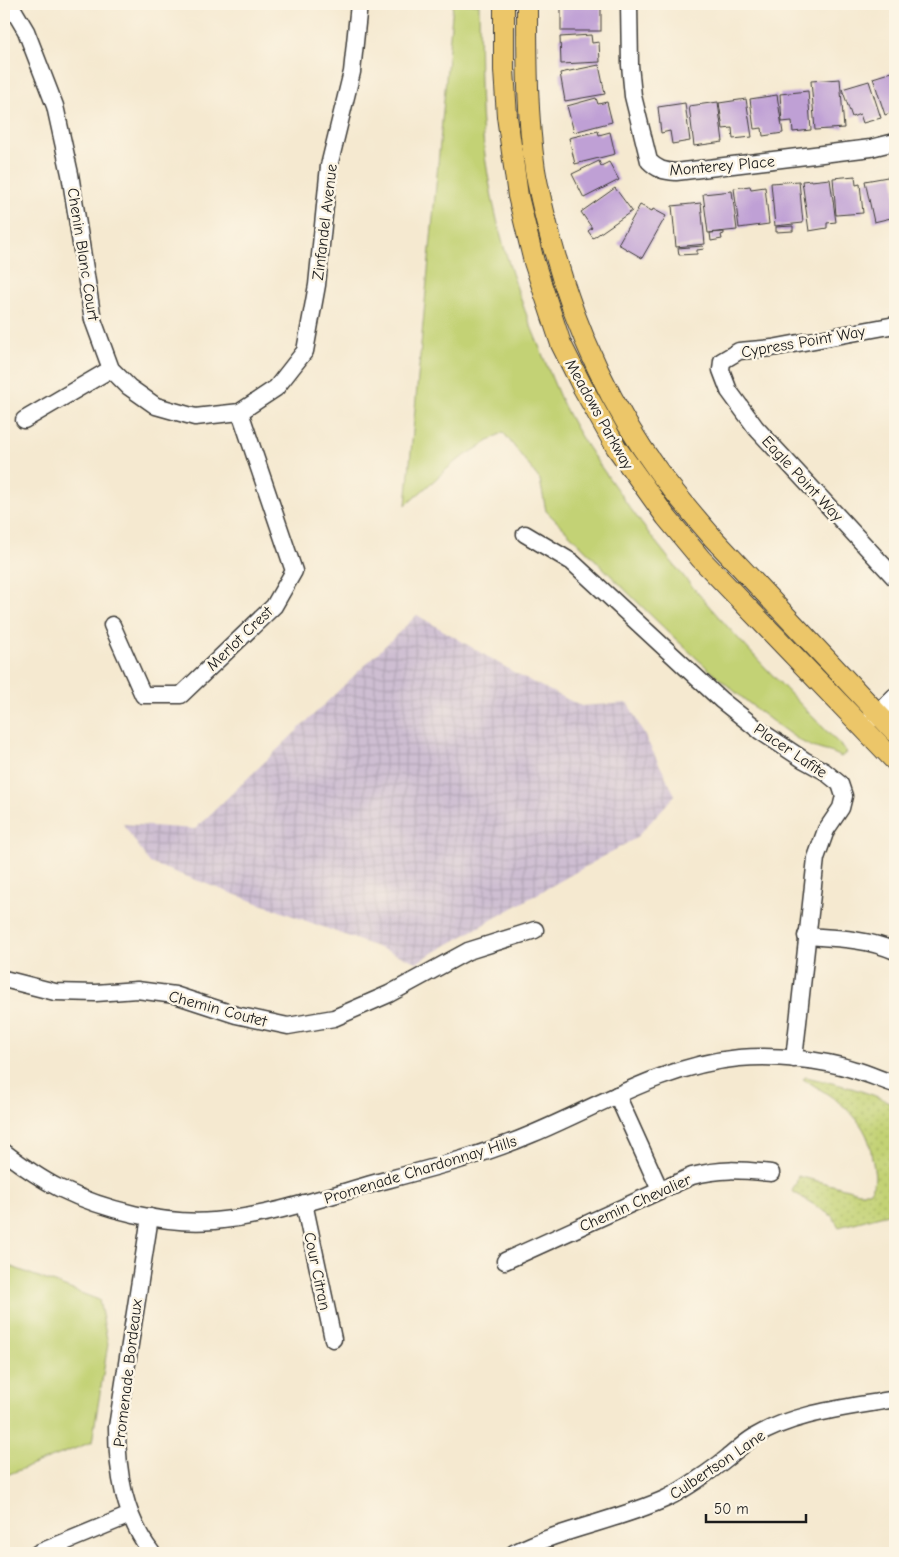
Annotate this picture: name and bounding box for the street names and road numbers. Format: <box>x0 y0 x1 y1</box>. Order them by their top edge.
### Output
street label: Monterey Place <box>669 152 776 180</box>
street label: Zinfandel Avenue <box>309 163 341 281</box>
street label: Chenin Blanc Court <box>64 187 102 322</box>
street label: Cypress Point Way <box>740 322 867 362</box>
street label: Meadows Parkway <box>561 356 637 474</box>
street label: Eagle Point Way <box>758 432 847 526</box>
street label: Merlot Crest <box>203 603 277 675</box>
street label: Placer Lafite <box>750 720 830 782</box>
street label: Chemin Coutet <box>167 987 269 1031</box>
street label: Promenade Chardonnay Hills <box>322 1132 519 1208</box>
street label: Chemin Chevalier <box>577 1170 694 1236</box>
street label: Cour Citran <box>300 1231 334 1312</box>
street label: Promenade Bordeaux <box>110 1298 146 1448</box>
street label: Culbertson Lane <box>666 1426 769 1503</box>

